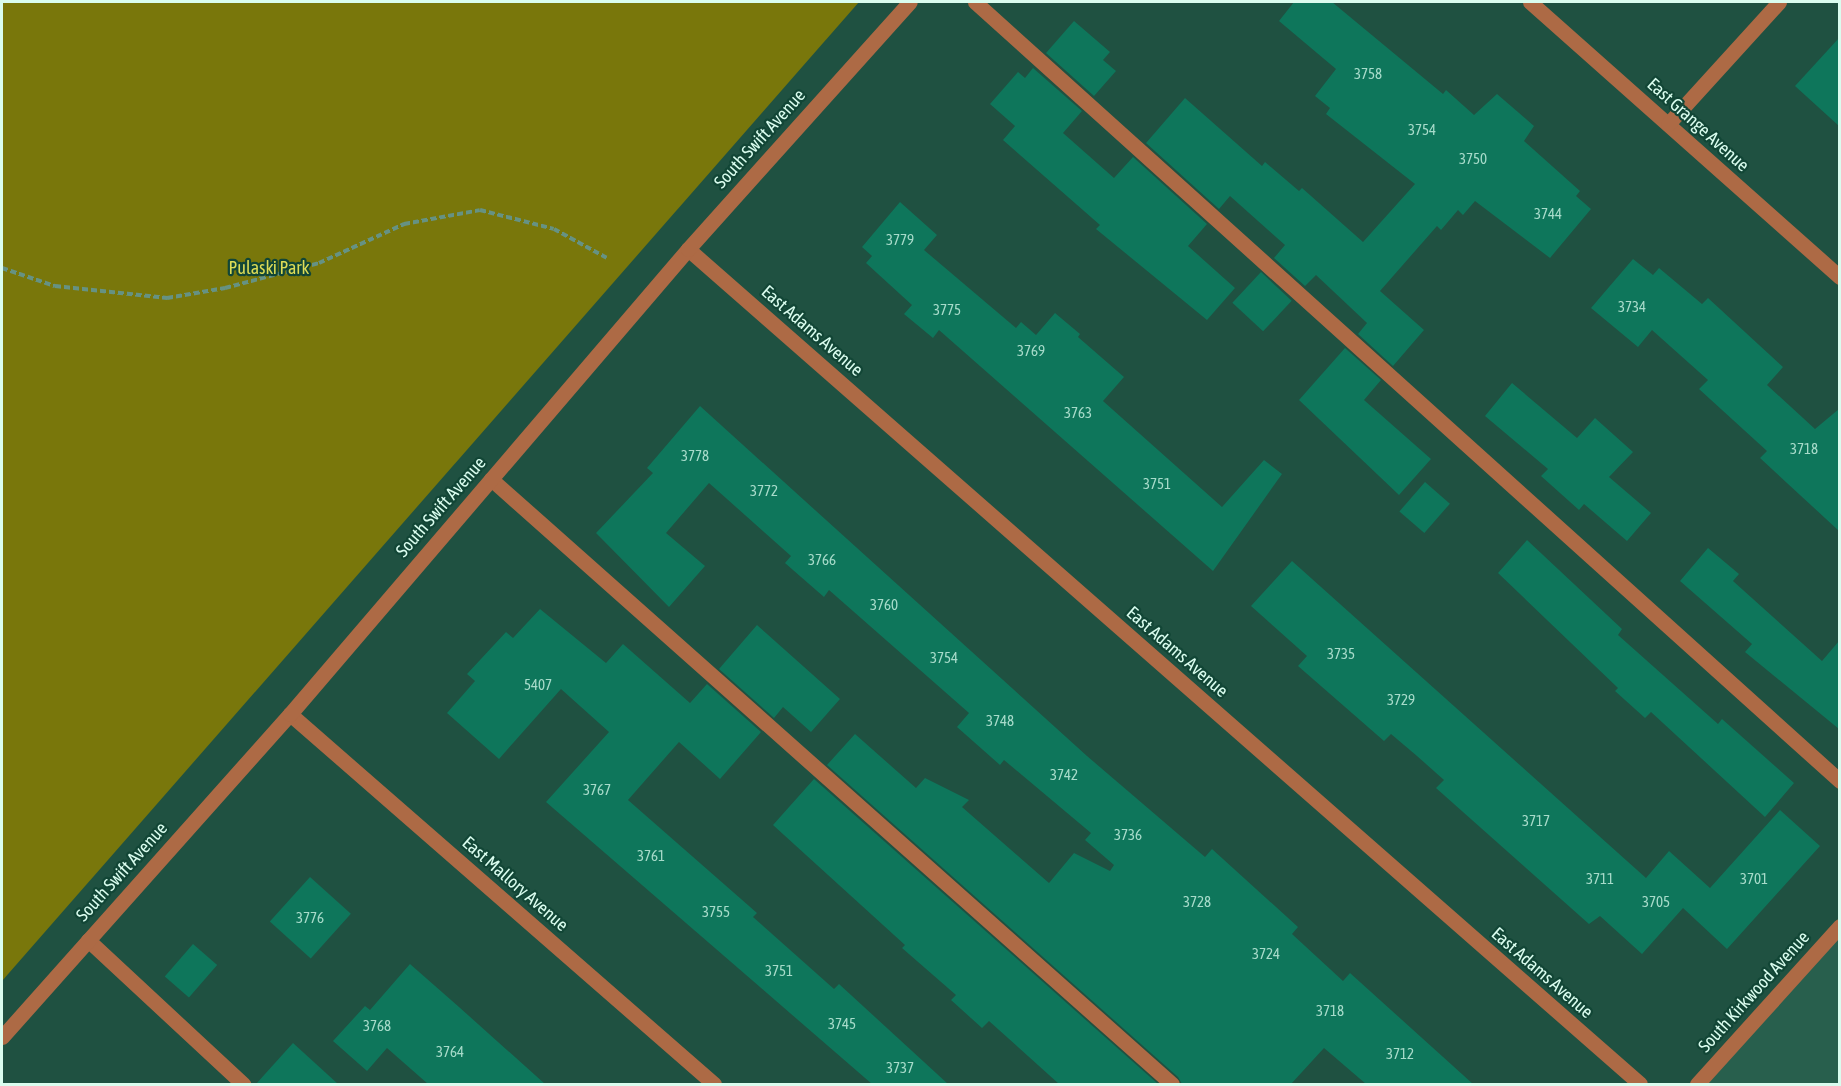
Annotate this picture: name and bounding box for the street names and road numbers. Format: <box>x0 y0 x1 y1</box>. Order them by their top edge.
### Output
street label: East Grange Avenue <box>1643 74 1753 176</box>
street label: South Swift Avenue <box>710 85 810 193</box>
street label: East Adams Avenue <box>757 281 867 381</box>
street label: South Swift Avenue <box>392 452 490 562</box>
street label: East Adams Avenue <box>1122 602 1232 702</box>
street label: South Swift Avenue <box>72 818 172 926</box>
street label: East Mallory Avenue <box>458 832 572 936</box>
street label: East Adams Avenue <box>1487 923 1597 1023</box>
street label: South Kirkwood Avenue <box>1694 927 1814 1057</box>

